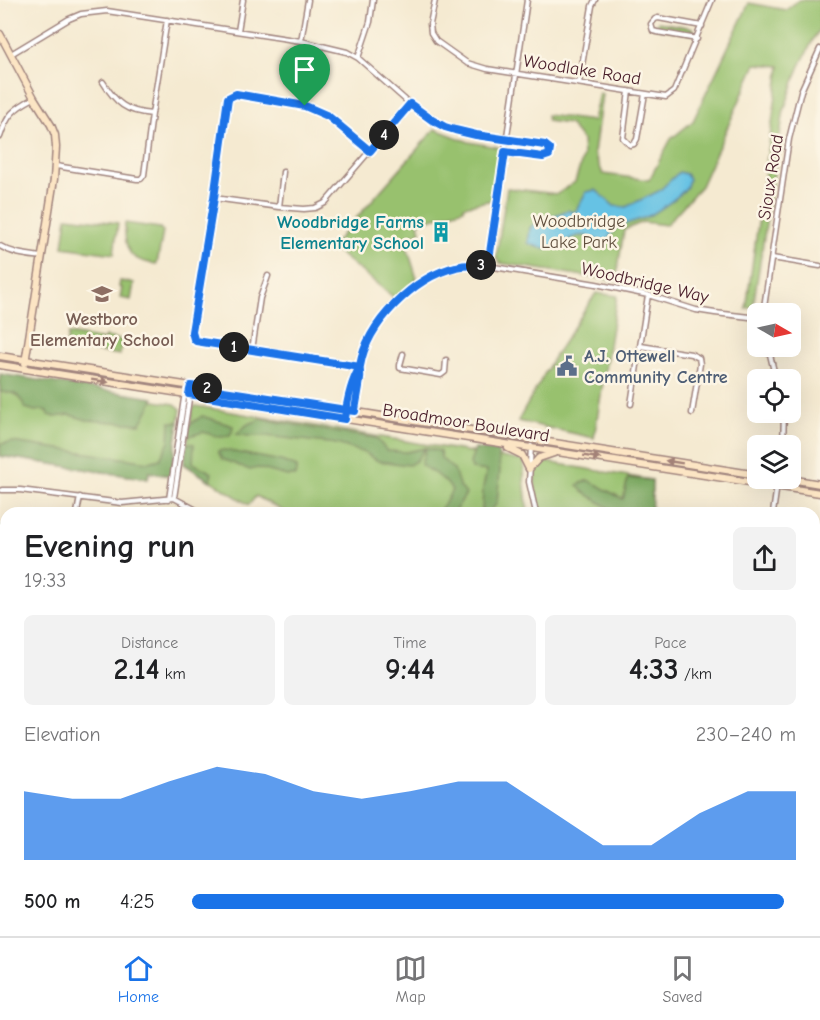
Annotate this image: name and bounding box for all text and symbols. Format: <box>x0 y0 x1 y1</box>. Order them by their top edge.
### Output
pin <box>279 44 330 106</box>
street label: Woodlake Road <box>522 50 642 90</box>
icon: arrive <box>288 53 321 86</box>
pin: 4 <box>369 120 399 150</box>
text: 4 <box>380 126 388 144</box>
street label: Sioux Road <box>754 133 788 221</box>
park label: Woodbridge Lake Park <box>533 211 625 253</box>
place label: Woodbridge Farms Elementary School <box>277 212 424 254</box>
building icon: Woodbridge Farms Elementary School <box>429 220 453 244</box>
pin: 3 <box>466 250 496 280</box>
text: 3 <box>477 256 485 274</box>
street label: Woodbridge Way <box>579 258 712 308</box>
school or university icon: Westboro Elementary School <box>90 282 114 306</box>
north arrow <box>747 303 801 357</box>
map controls <box>747 303 801 489</box>
place label: Westboro Elementary School <box>30 309 174 351</box>
pin: 1 <box>219 332 249 362</box>
text: 1 <box>231 338 237 356</box>
place label: A.J. Ottewell Community Centre <box>584 346 728 388</box>
public building icon: A.J. Ottewell Community Centre <box>555 354 579 378</box>
button: locate <box>747 369 801 423</box>
pin: 2 <box>192 373 222 403</box>
one-way arrow <box>91 376 110 385</box>
text: 2 <box>203 379 211 397</box>
street label: Broadmoor Boulevard <box>381 399 551 447</box>
button: layers <box>747 435 801 489</box>
one-way arrow <box>583 453 602 462</box>
one-way arrow <box>665 457 684 466</box>
text: Evening run <box>24 527 195 565</box>
button: share <box>733 527 796 590</box>
text: 19:33 <box>24 569 66 592</box>
text: Distance <box>121 634 178 652</box>
text: Time <box>393 634 427 652</box>
text: Pace <box>654 634 686 652</box>
text: 2.14 <box>114 652 159 687</box>
text: 9:44 <box>385 652 435 687</box>
text: 4:33 <box>629 652 679 687</box>
text: km <box>159 665 186 683</box>
text: /km <box>679 665 712 683</box>
text: Elevation <box>24 723 101 746</box>
text: 230–240 m <box>696 723 796 746</box>
text: 500 m <box>24 890 81 913</box>
text: 4:25 <box>120 890 155 913</box>
tab: Home <box>118 952 159 1006</box>
tab: Map <box>394 952 427 1006</box>
tab: Saved <box>662 952 702 1006</box>

